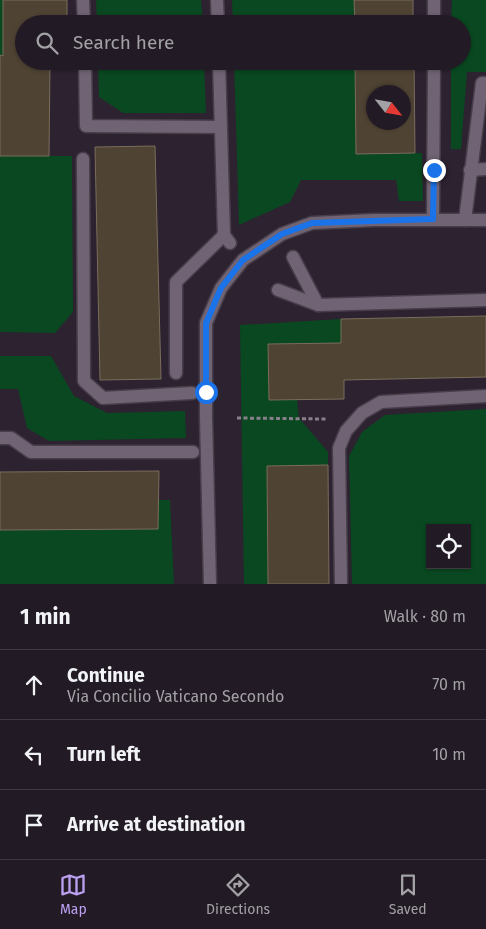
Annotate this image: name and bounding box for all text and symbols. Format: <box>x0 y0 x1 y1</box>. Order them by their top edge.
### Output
search box <box>15 15 471 70</box>
icon: search <box>33 29 61 57</box>
text: Search here <box>73 31 174 54</box>
north arrow <box>366 85 411 130</box>
route end <box>423 159 446 182</box>
route start <box>195 381 218 404</box>
map controls <box>426 524 471 569</box>
button: locate <box>426 524 471 569</box>
text: 1 min <box>20 604 71 630</box>
text: Walk · 80 m <box>384 607 466 626</box>
text: Continue <box>67 664 145 687</box>
icon: ahead <box>20 671 48 699</box>
text: 70 m <box>432 675 466 694</box>
text: Via Concilio Vaticano Secondo <box>67 687 284 706</box>
icon: left <box>20 741 48 769</box>
text: Turn left <box>67 743 141 766</box>
text: 10 m <box>432 745 466 764</box>
icon: arrive <box>20 811 48 839</box>
text: Arrive at destination <box>67 813 246 836</box>
tab: Map <box>59 871 87 918</box>
tab: Directions <box>206 871 270 918</box>
tab: Saved <box>389 871 427 918</box>

